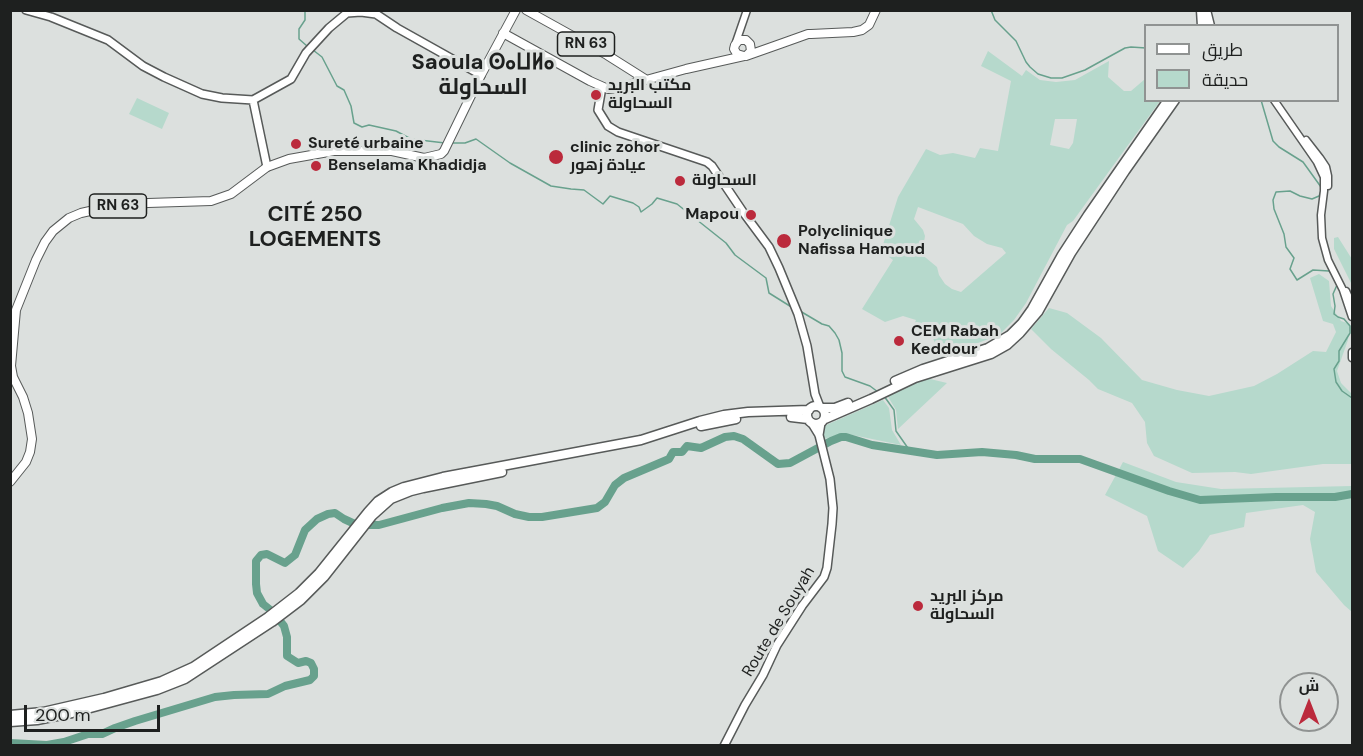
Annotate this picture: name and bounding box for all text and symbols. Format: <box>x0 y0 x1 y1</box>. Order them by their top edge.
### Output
legend <box>1144 24 1339 102</box>
road number: RN 63 <box>558 32 614 56</box>
text: طريق <box>1202 38 1243 62</box>
district label: Saoula ⵙⴰⵡⵍⴰ السحاولة <box>411 50 555 101</box>
text: حديقة <box>1202 68 1248 92</box>
place label: مكتب البريد السحاولة <box>608 76 691 114</box>
marker: مكتب البريد السحاولة <box>589 88 603 102</box>
place label: Sureté urbaine <box>308 134 424 154</box>
marker: Sureté urbaine <box>289 137 303 151</box>
place label: clinic zohor عيادة زهور <box>570 138 660 176</box>
marker: clinic zohor عيادة زهور <box>547 148 565 166</box>
place label: Benselama Khadidja <box>328 156 487 176</box>
marker: Benselama Khadidja <box>309 159 323 173</box>
place label: السحاولة <box>692 171 757 191</box>
marker: السحاولة <box>673 174 687 188</box>
road number: RN 63 <box>90 194 146 218</box>
district label: CITÉ 250 LOGEMENTS <box>242 202 388 254</box>
place label: Mapou <box>685 205 739 225</box>
marker: Mapou <box>744 208 758 222</box>
place label: Polyclinique Nafissa Hamoud <box>798 222 925 260</box>
marker: Polyclinique Nafissa Hamoud <box>775 232 793 250</box>
place label: CEM Rabah Keddour <box>911 322 999 360</box>
marker: CEM Rabah Keddour <box>892 334 906 348</box>
street label: Route de Souyah <box>739 564 819 680</box>
place label: مركز البريد السحاولة <box>930 587 1004 625</box>
marker: مركز البريد السحاولة <box>911 599 925 613</box>
north arrow <box>1279 672 1339 732</box>
text: ش <box>1299 675 1319 696</box>
scale bar <box>27 693 164 731</box>
text: 200 m <box>35 703 91 727</box>

